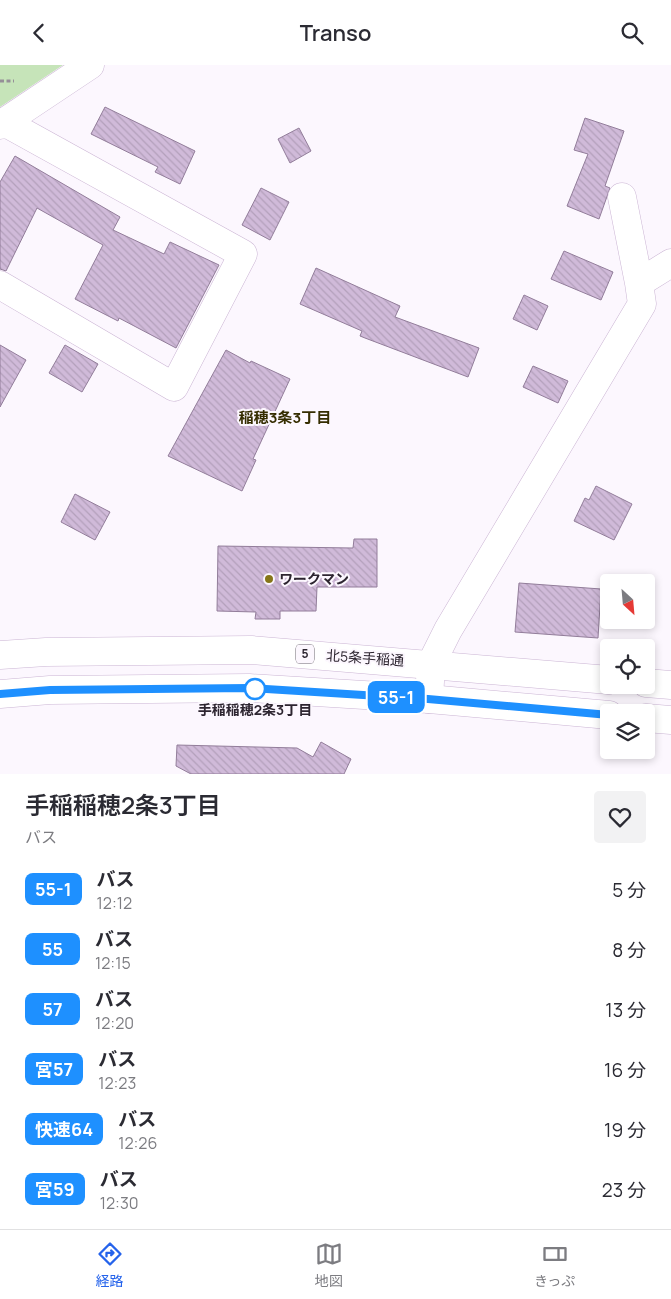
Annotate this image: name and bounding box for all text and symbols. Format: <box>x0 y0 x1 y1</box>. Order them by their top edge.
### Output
text: Transo <box>300 18 371 48</box>
icon: back <box>25 19 53 47</box>
icon: search <box>618 19 646 47</box>
district label: 稲穂3条3丁目 <box>239 407 331 428</box>
place label: ワークマン <box>279 569 349 588</box>
marker: ワークマン <box>263 573 275 585</box>
north arrow <box>600 574 655 629</box>
map controls <box>600 574 655 759</box>
button: locate <box>600 639 655 694</box>
road number: 5 <box>296 645 314 663</box>
street label: 北5条手稲通 <box>325 645 405 670</box>
marker: 手稲稲穂2条3丁目 <box>244 678 266 700</box>
line badge: 55-1 <box>361 681 431 713</box>
text: 55-1 <box>378 685 414 709</box>
place label: 手稲稲穂2条3丁目 <box>198 700 312 719</box>
button: layers <box>600 704 655 759</box>
text: 手稲稲穂2条3丁目 <box>25 788 221 821</box>
button: heart <box>594 791 646 843</box>
text: バス <box>25 826 57 848</box>
text: バス <box>97 866 135 892</box>
text: 55-1 <box>35 877 72 901</box>
text: 5 分 <box>612 877 646 903</box>
text: 12:12 <box>97 892 132 914</box>
text: バス <box>95 926 133 952</box>
text: 55 <box>42 937 63 961</box>
text: 8 分 <box>612 937 646 963</box>
text: 12:15 <box>95 952 131 974</box>
text: バス <box>95 986 133 1012</box>
text: 57 <box>42 997 63 1021</box>
text: 13 分 <box>605 997 646 1023</box>
text: 12:20 <box>95 1012 134 1034</box>
text: バス <box>98 1046 136 1072</box>
text: 宮57 <box>35 1057 73 1081</box>
text: 16 分 <box>604 1057 646 1083</box>
text: 12:23 <box>98 1072 136 1094</box>
text: バス <box>118 1106 156 1132</box>
text: 快速64 <box>35 1117 93 1141</box>
text: 19 分 <box>604 1117 646 1143</box>
text: 12:26 <box>118 1132 157 1154</box>
text: バス <box>100 1166 138 1192</box>
text: 宮59 <box>35 1177 75 1201</box>
text: 23 分 <box>602 1177 646 1203</box>
text: 12:30 <box>100 1192 139 1214</box>
tab: 経路 <box>96 1240 124 1290</box>
tab: 地図 <box>315 1240 343 1290</box>
tab: きっぷ <box>534 1240 575 1290</box>

